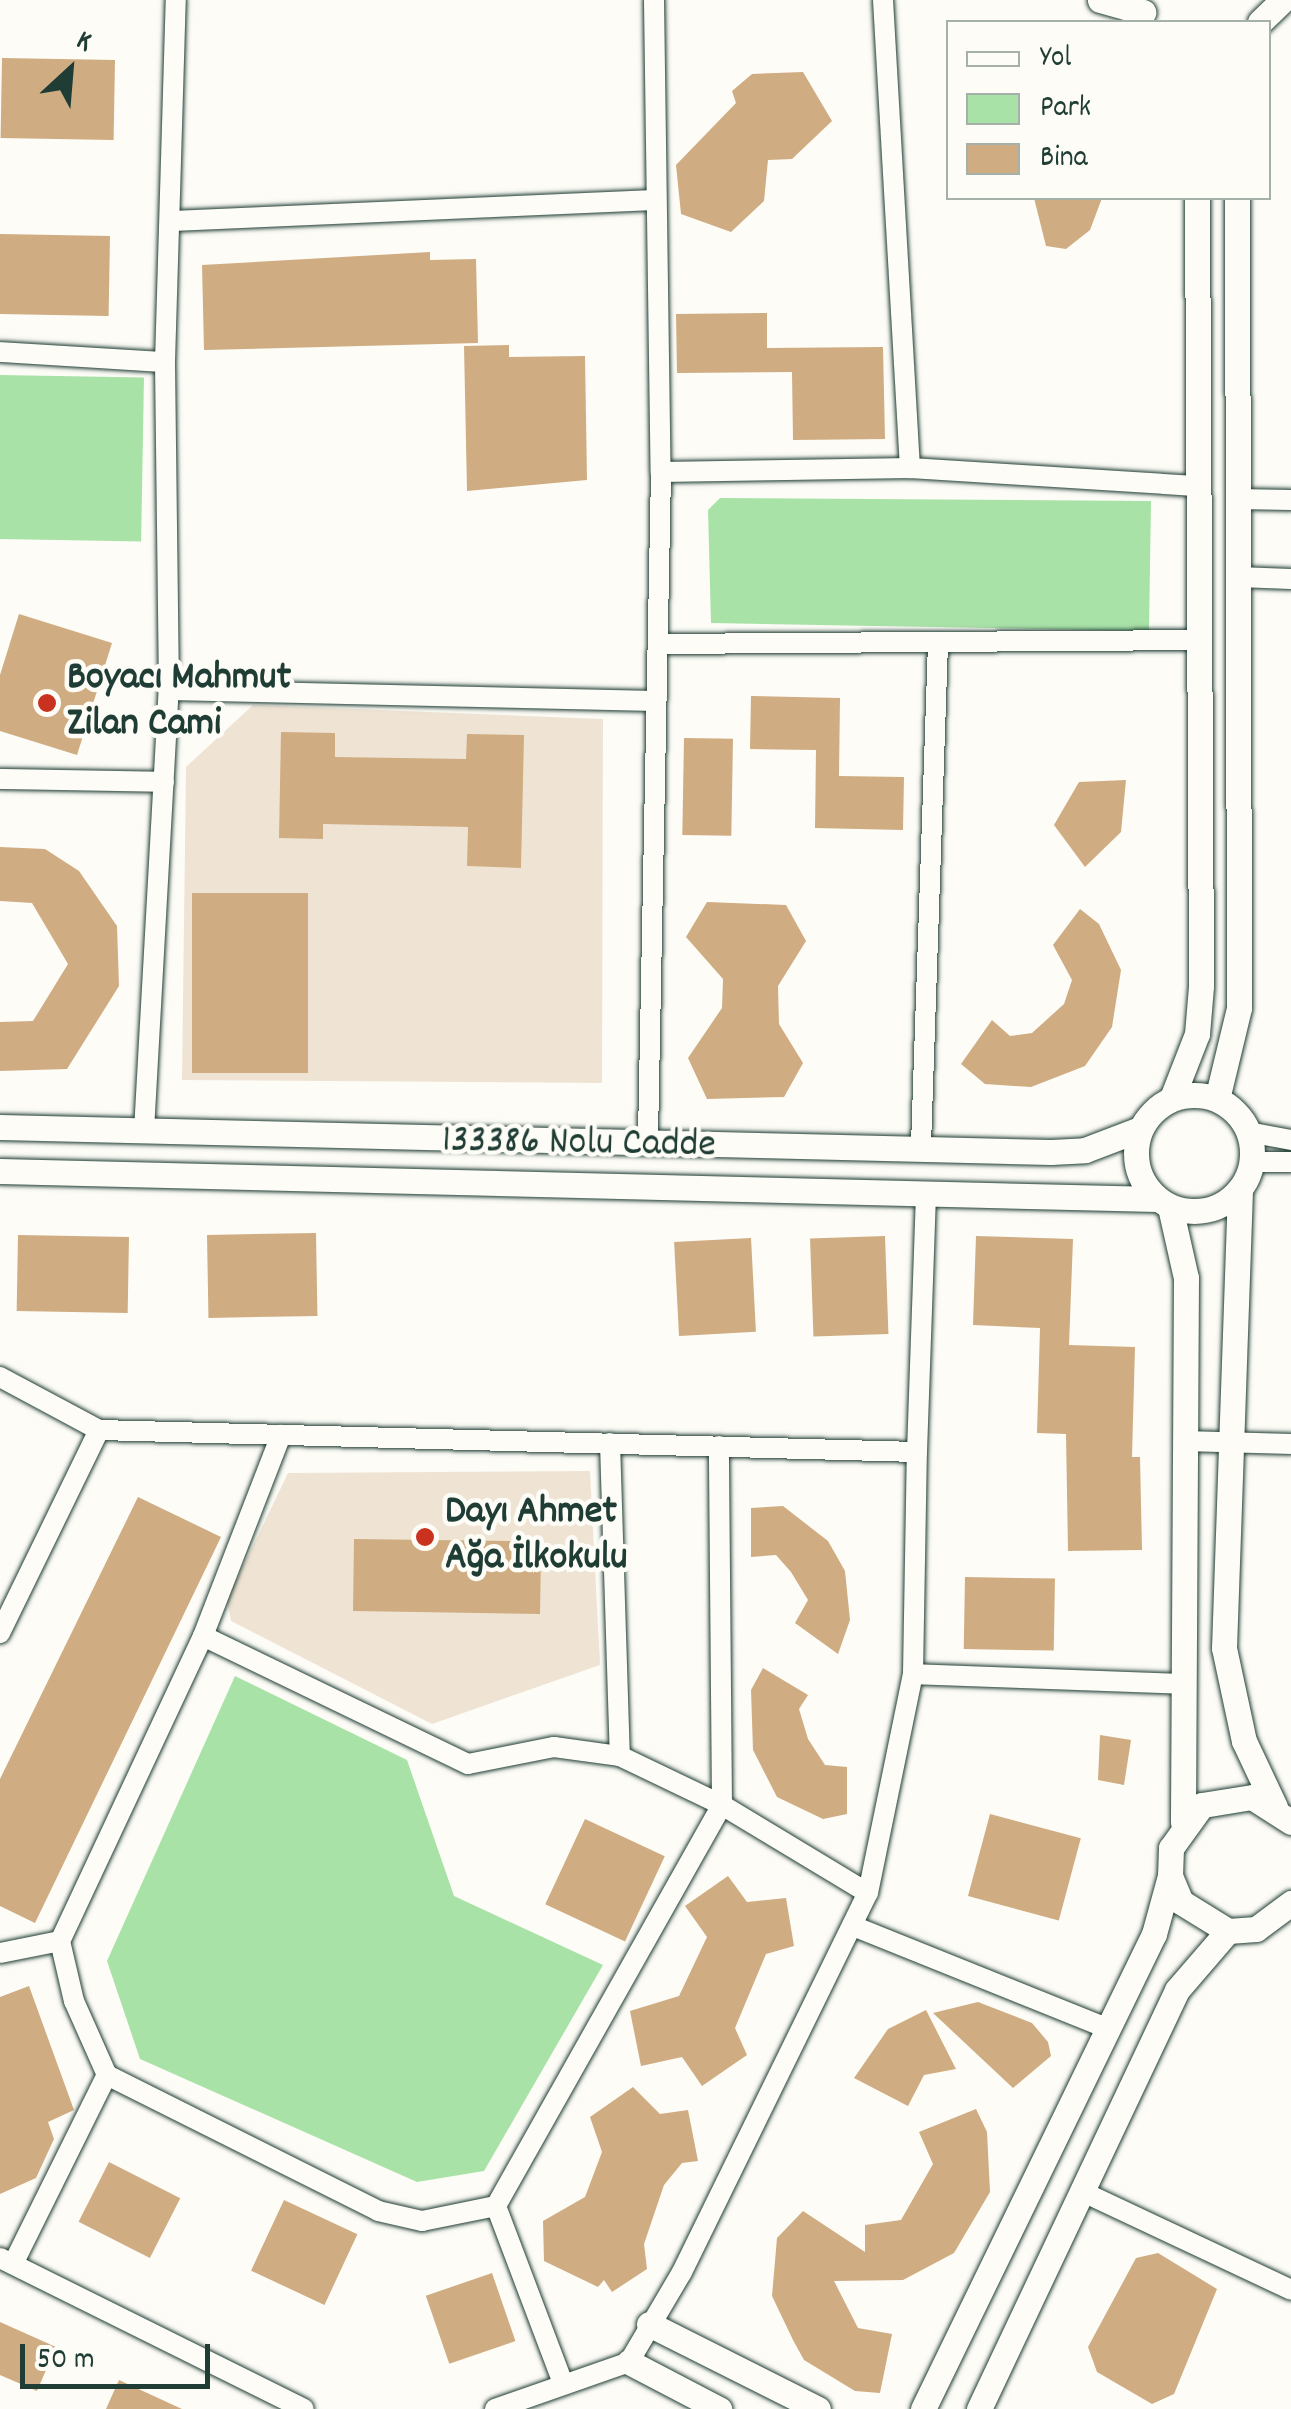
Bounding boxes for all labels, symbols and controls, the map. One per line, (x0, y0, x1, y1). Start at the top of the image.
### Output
north arrow (20, 20, 120, 120)
legend (946, 20, 1271, 200)
text: K (69, 22, 98, 64)
text: Yol (1040, 38, 1071, 81)
text: Park (1040, 88, 1091, 131)
text: Bina (1040, 138, 1088, 181)
place label: Boyacı Mahmut Zilan Cami (67, 656, 291, 750)
marker: Boyacı Mahmut Zilan Cami (36, 692, 58, 714)
street label: 133386 Nolu Cadde (442, 1119, 716, 1171)
place label: Dayı Ahmet Ağa İlkokulu (445, 1490, 628, 1584)
marker: Dayı Ahmet Ağa İlkokulu (414, 1526, 436, 1548)
scale bar (25, 2324, 215, 2386)
text: 50 m (37, 2340, 95, 2383)

